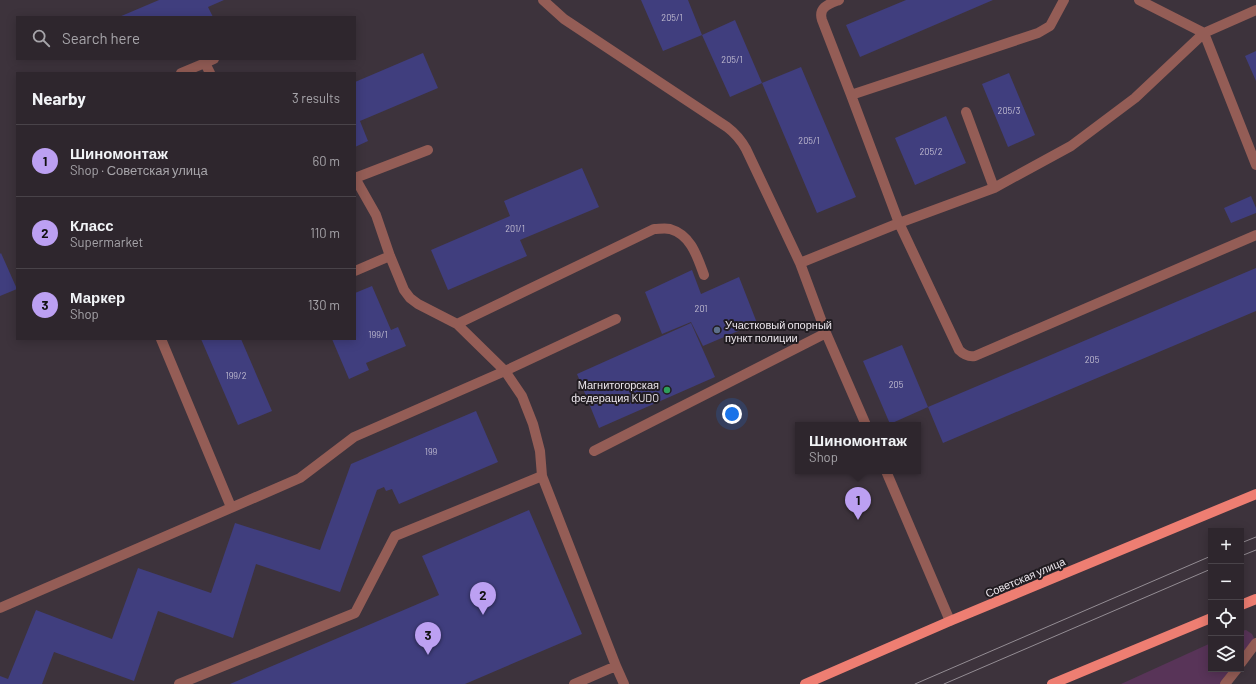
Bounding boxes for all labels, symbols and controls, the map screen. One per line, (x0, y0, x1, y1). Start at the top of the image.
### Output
house number: 205/1 (661, 12, 683, 23)
search box (16, 16, 356, 60)
icon: search (30, 27, 52, 49)
text: Search here (62, 29, 140, 47)
house number: 205/1 (721, 54, 743, 65)
text: Nearby (32, 88, 86, 108)
text: 3 results (292, 90, 340, 106)
house number: 205/3 (998, 105, 1021, 116)
house number: 205/1 (798, 135, 820, 146)
text: Шиномонтаж (70, 144, 168, 162)
house number: 205/2 (920, 146, 943, 157)
text: 1 (43, 153, 47, 169)
text: 60 m (313, 153, 340, 169)
text: Shop · Советская улица (70, 162, 208, 178)
text: Класс (70, 216, 114, 234)
house number: 201/1 (505, 223, 525, 234)
text: 2 (41, 225, 49, 241)
text: 110 m (310, 225, 340, 241)
text: Supermarket (70, 234, 143, 250)
text: Маркер (70, 288, 125, 306)
text: 3 (41, 297, 49, 313)
text: 130 m (308, 297, 340, 313)
house number: 201 (695, 303, 707, 314)
text: Shop (70, 306, 99, 322)
place label: Участковый опорный пункт полиции (725, 318, 832, 344)
marker: Участковый опорный пункт полиции (712, 325, 722, 335)
house number: 199/1 (368, 329, 388, 340)
house number: 205 (1085, 354, 1100, 365)
house number: 199/2 (226, 370, 247, 381)
place label: Магнитогорская федерация KUDO (571, 378, 659, 404)
house number: 205 (889, 379, 904, 390)
marker: Магнитогорская федерация KUDO (662, 385, 672, 395)
your location (722, 404, 742, 424)
popup (795, 422, 921, 474)
text: Шиномонтаж (809, 431, 907, 449)
house number: 199 (425, 446, 438, 457)
text: Shop (809, 449, 838, 465)
pin: 1 (845, 487, 871, 520)
map controls (1208, 528, 1244, 672)
button: + (1208, 528, 1244, 564)
street label: Советская улица (983, 554, 1068, 600)
button: − (1208, 564, 1244, 600)
pin: 2 (470, 582, 496, 615)
button: locate (1208, 600, 1244, 636)
pin: 3 (415, 622, 441, 655)
button: layers (1208, 636, 1244, 672)

